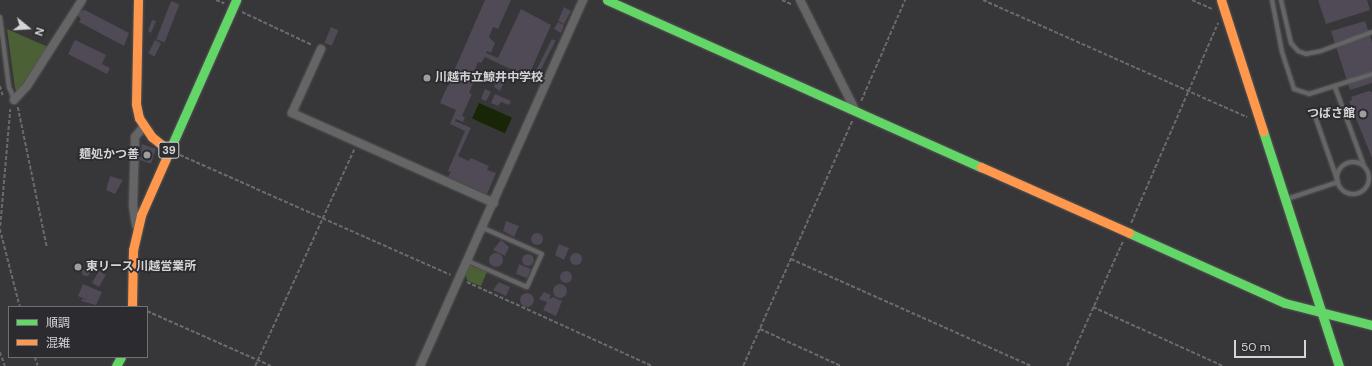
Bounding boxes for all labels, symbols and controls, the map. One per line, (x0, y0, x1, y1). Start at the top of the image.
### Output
north arrow (8, 8, 48, 48)
text: N (32, 26, 47, 38)
place label: 川越市立鯨井中学校 (435, 71, 543, 85)
marker: 川越市立鯨井中学校 (422, 73, 432, 83)
place label: つばさ館 (1307, 107, 1355, 121)
marker: つばさ館 (1358, 109, 1368, 119)
road number: 39 (158, 141, 180, 159)
place label: 麺処かつ善 (79, 148, 139, 162)
marker: 麺処かつ善 (142, 150, 152, 160)
place label: 東リース 川越営業所 (86, 260, 197, 274)
marker: 東リース 川越営業所 (73, 262, 83, 272)
legend (8, 306, 148, 358)
text: 順調 (46, 315, 70, 331)
scale bar (1236, 332, 1308, 358)
text: 混雑 (46, 335, 70, 351)
text: 50 m (1241, 339, 1270, 355)

